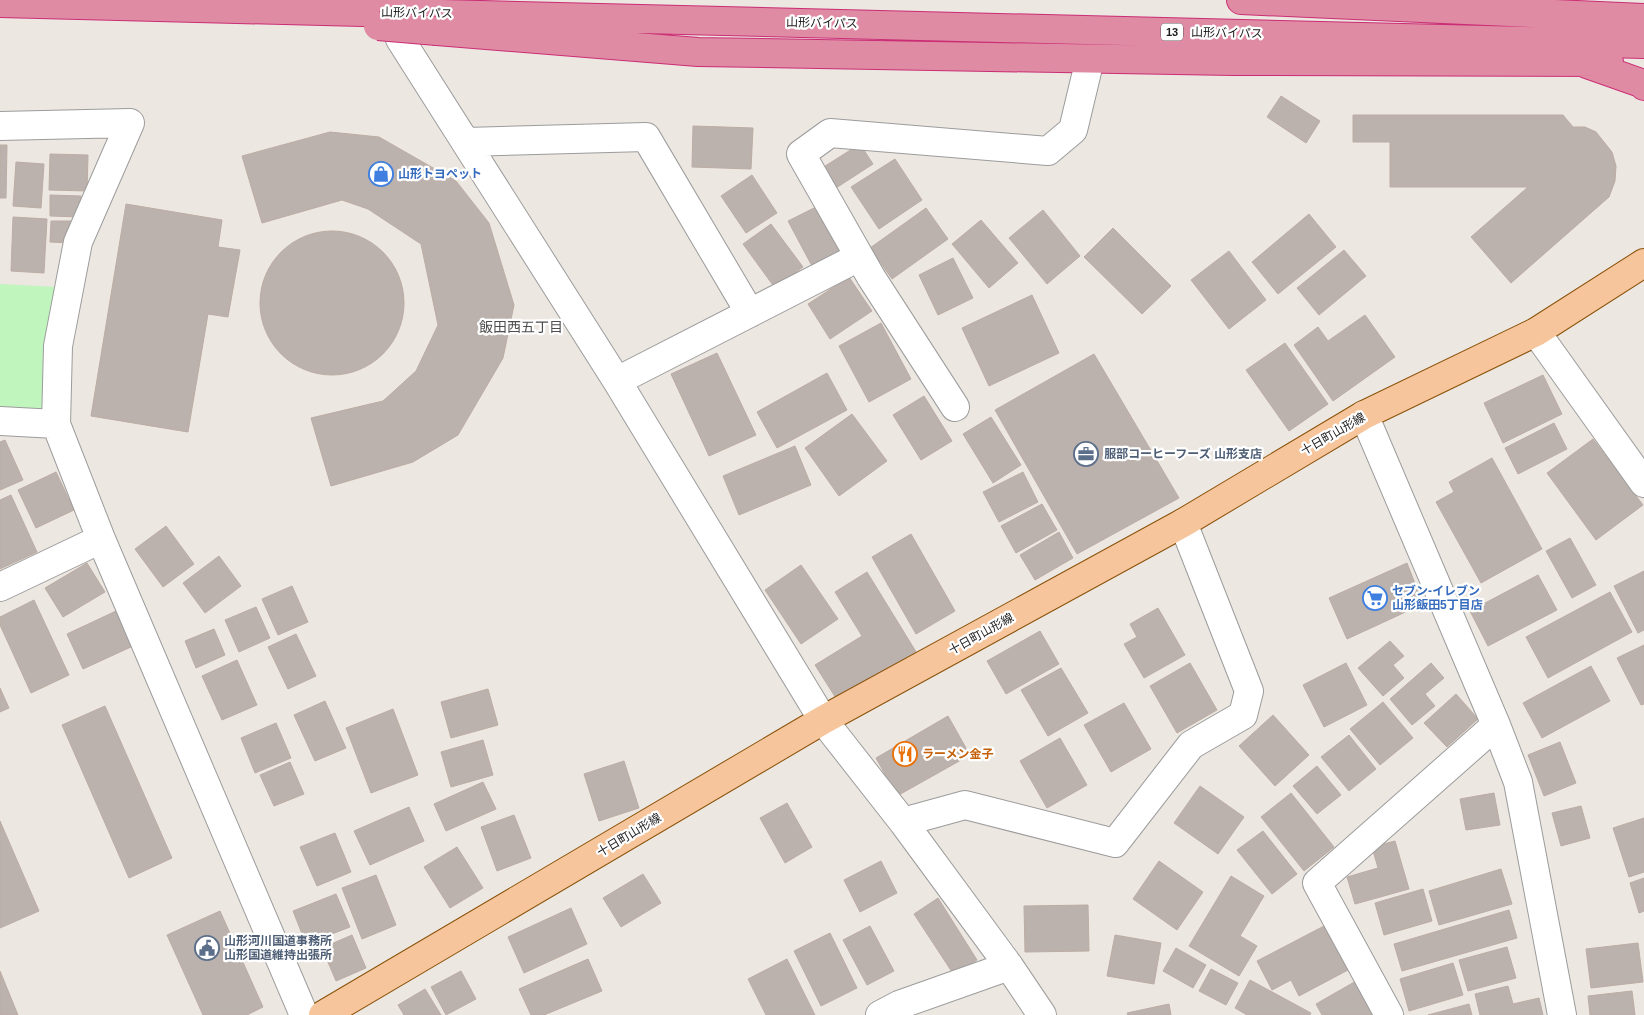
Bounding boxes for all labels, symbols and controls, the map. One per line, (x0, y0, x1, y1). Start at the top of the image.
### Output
street label: 山形バイパス (381, 5, 453, 21)
street label: 山形バイパス (786, 15, 858, 31)
road number: 13 (1161, 24, 1183, 41)
street label: 山形バイパス (1191, 25, 1263, 41)
shop icon: 山形トヨペット (368, 161, 394, 187)
place label: 山形トヨペット (398, 167, 482, 181)
district label: 飯田西五丁目 (479, 319, 563, 335)
street label: 十日町山形線 (1298, 410, 1368, 458)
office icon: 服部コーヒーフーズ 山形支店 (1073, 441, 1099, 467)
place label: 服部コーヒーフーズ 山形支店 (1104, 447, 1262, 461)
place label: セブン-イレブン 山形飯田5丁目店 (1392, 584, 1483, 612)
supermarket icon: セブン-イレブン 山形飯田5丁目店 (1362, 585, 1388, 611)
street label: 十日町山形線 (946, 610, 1016, 658)
restaurant icon: ラーメン金子 (892, 741, 918, 767)
place label: ラーメン金子 (922, 747, 994, 761)
street label: 十日町山形線 (595, 810, 663, 860)
place label: 山形河川国道事務所 山形国道維持出張所 (224, 934, 332, 962)
public building icon: 山形河川国道事務所 山形国道維持出張所 (194, 935, 220, 961)

